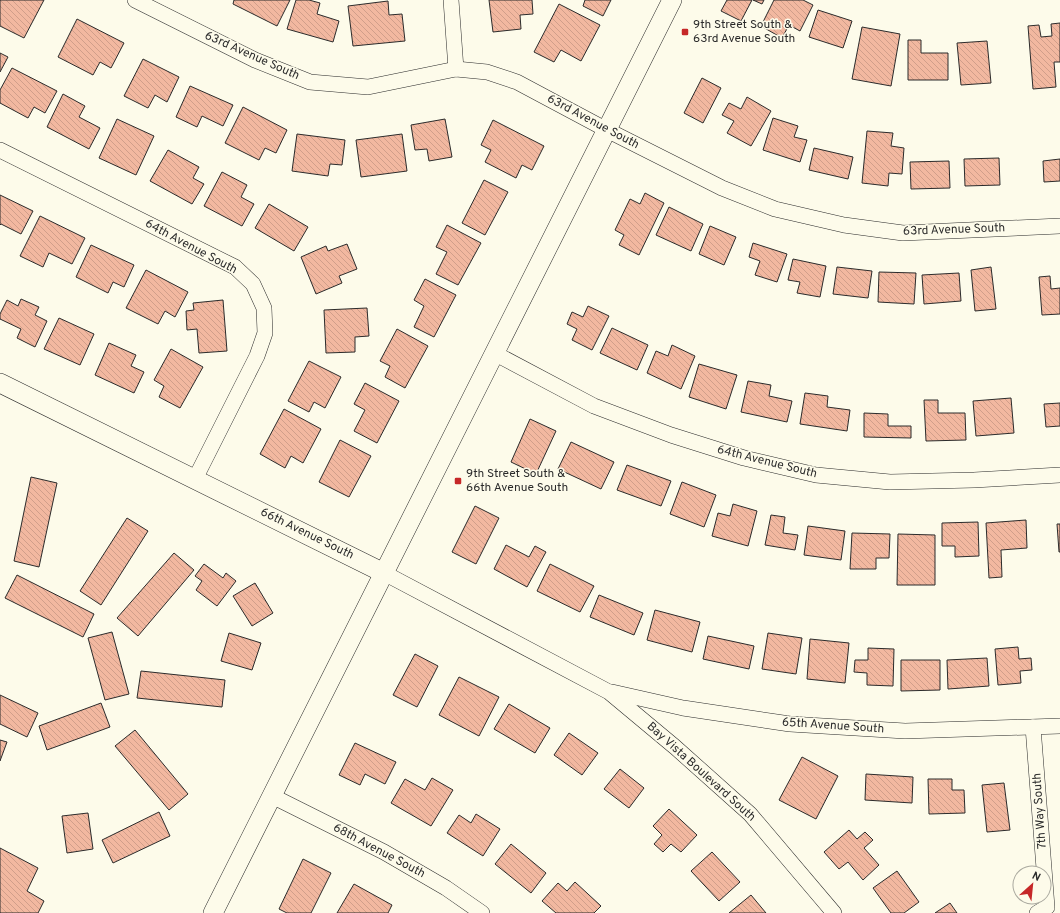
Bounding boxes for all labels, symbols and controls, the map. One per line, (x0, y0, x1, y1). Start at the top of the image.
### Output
place label: 9th Street South & 63rd Avenue South (693, 17, 795, 47)
marker: 9th Street South & 63rd Avenue South (680, 27, 690, 37)
street label: 63rd Avenue South (202, 28, 302, 84)
street label: 63rd Avenue South (544, 91, 642, 153)
street label: 64th Avenue South (142, 216, 240, 278)
street label: 63rd Avenue South (903, 220, 1005, 240)
street label: 64th Avenue South (715, 442, 819, 482)
place label: 9th Street South & 66th Avenue South (466, 466, 568, 496)
marker: 9th Street South & 66th Avenue South (453, 476, 463, 486)
street label: 66th Avenue South (258, 504, 356, 564)
street label: 65th Avenue South (781, 714, 885, 738)
street label: Bay Vista Boulevard South (643, 719, 759, 825)
street label: 7th Way South (1029, 772, 1051, 850)
street label: 68th Avenue South (330, 820, 428, 882)
north arrow (1012, 865, 1052, 905)
text: N (1029, 869, 1043, 885)

